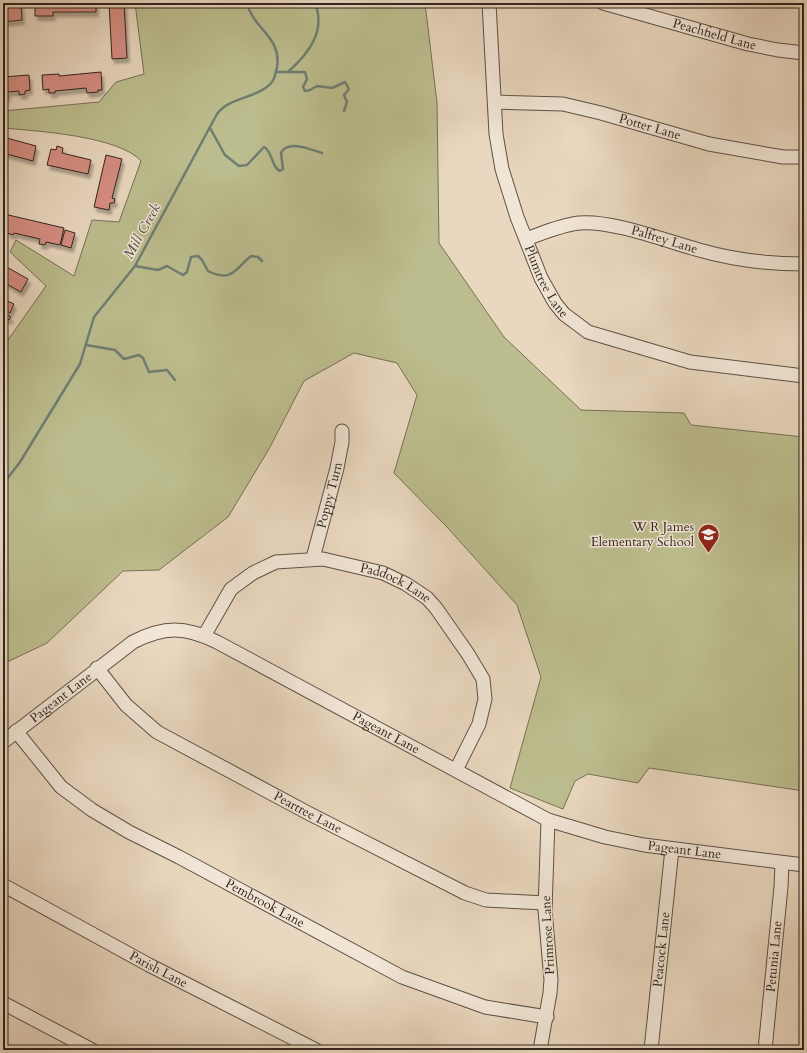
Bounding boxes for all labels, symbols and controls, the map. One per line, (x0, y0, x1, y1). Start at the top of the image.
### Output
street label: Peachfield Lane (671, 14, 758, 54)
street label: Potter Lane (617, 110, 683, 145)
water label: Mill Creek (119, 200, 165, 262)
street label: Palfrey Lane (629, 221, 700, 258)
street label: Plumtree Lane (520, 243, 573, 322)
street label: Poppy Turn (312, 460, 347, 530)
place label: W R James Elementary School (591, 518, 695, 551)
school or university icon: W R James Elementary School (696, 521, 722, 554)
street label: Paddock Lane (358, 559, 436, 607)
street label: Pageant Lane (26, 668, 96, 727)
street label: Pageant Lane (349, 707, 423, 758)
street label: Peartree Lane (270, 787, 345, 838)
street label: Pageant Lane (647, 837, 722, 864)
street label: Pembrook Lane (222, 875, 308, 932)
street label: Primrose Lane (537, 895, 559, 975)
street label: Peacock Lane (649, 911, 674, 988)
street label: Petunia Lane (762, 920, 787, 993)
street label: Parish Lane (126, 947, 191, 992)

